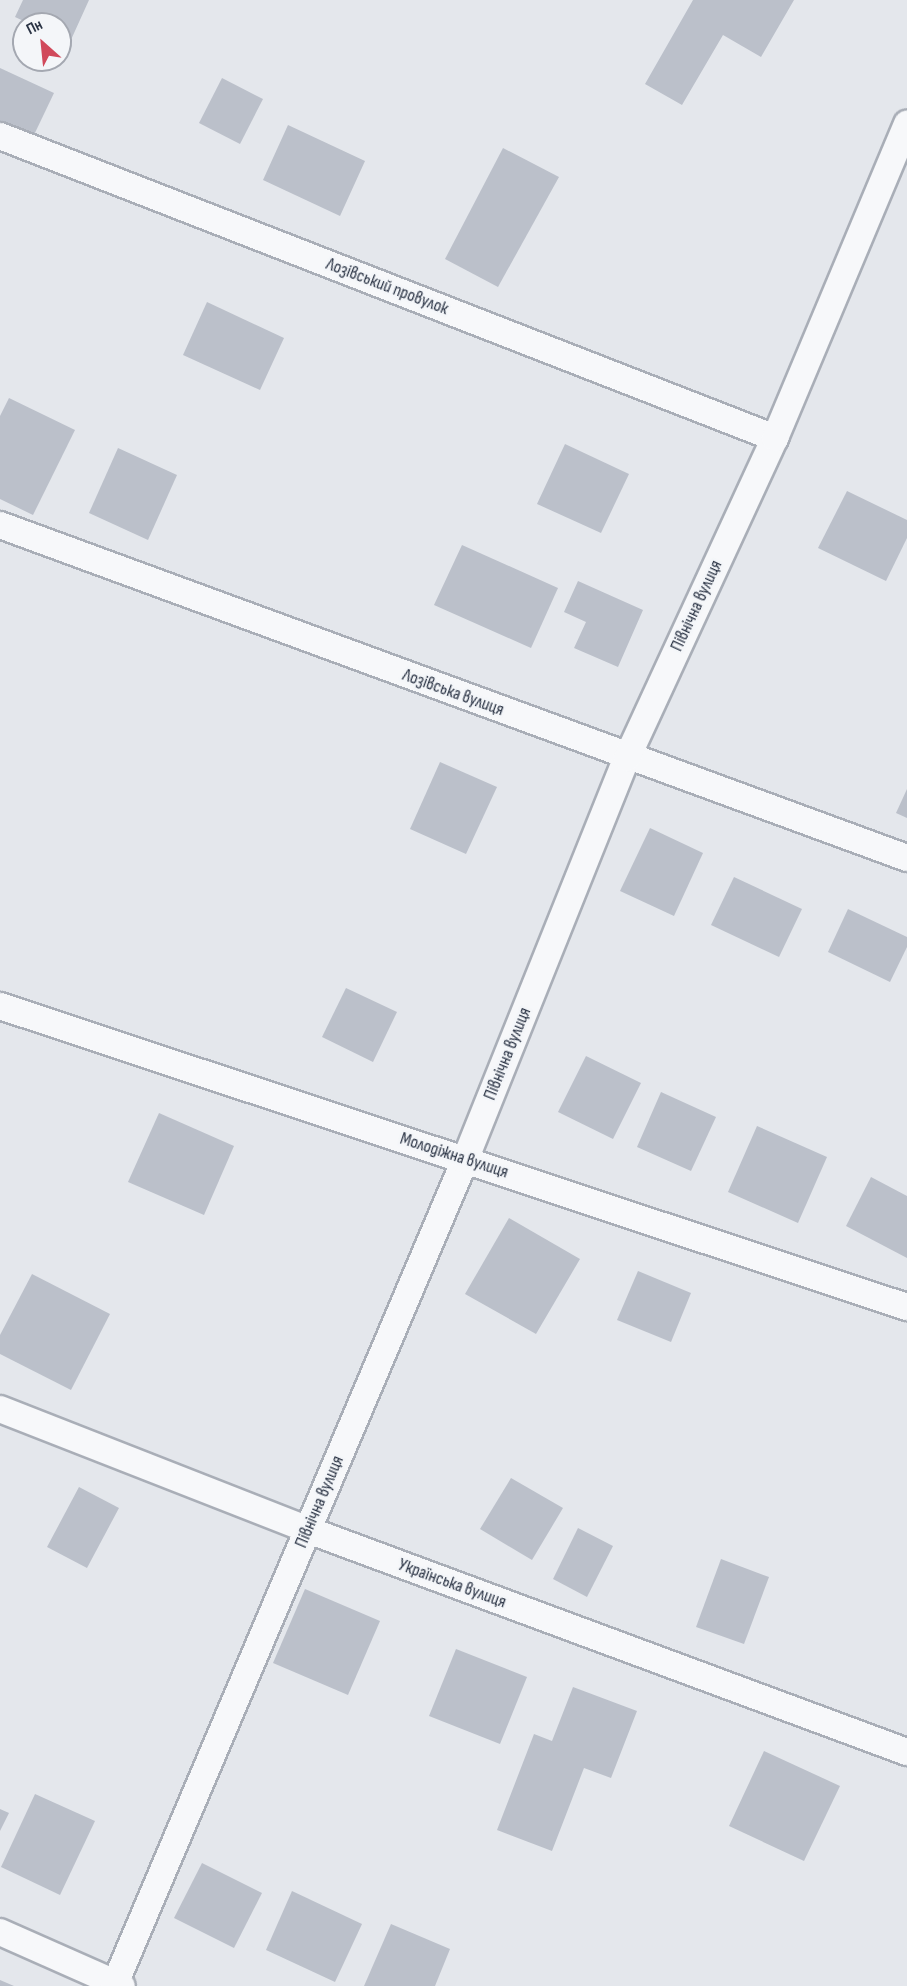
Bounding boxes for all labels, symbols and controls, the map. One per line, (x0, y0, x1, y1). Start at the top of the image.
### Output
north arrow (12, 12, 72, 72)
text: Пн (23, 15, 46, 39)
street label: Лозівський провулок (323, 254, 451, 320)
street label: Північна вулиця (666, 557, 728, 655)
street label: Лозівська вулиця (399, 665, 507, 721)
street label: Північна вулиця (480, 1004, 536, 1104)
street label: Молодіжна вулиця (397, 1128, 511, 1184)
street label: Північна вулиця (291, 1453, 349, 1551)
street label: Українська вулиця (395, 1554, 509, 1614)

